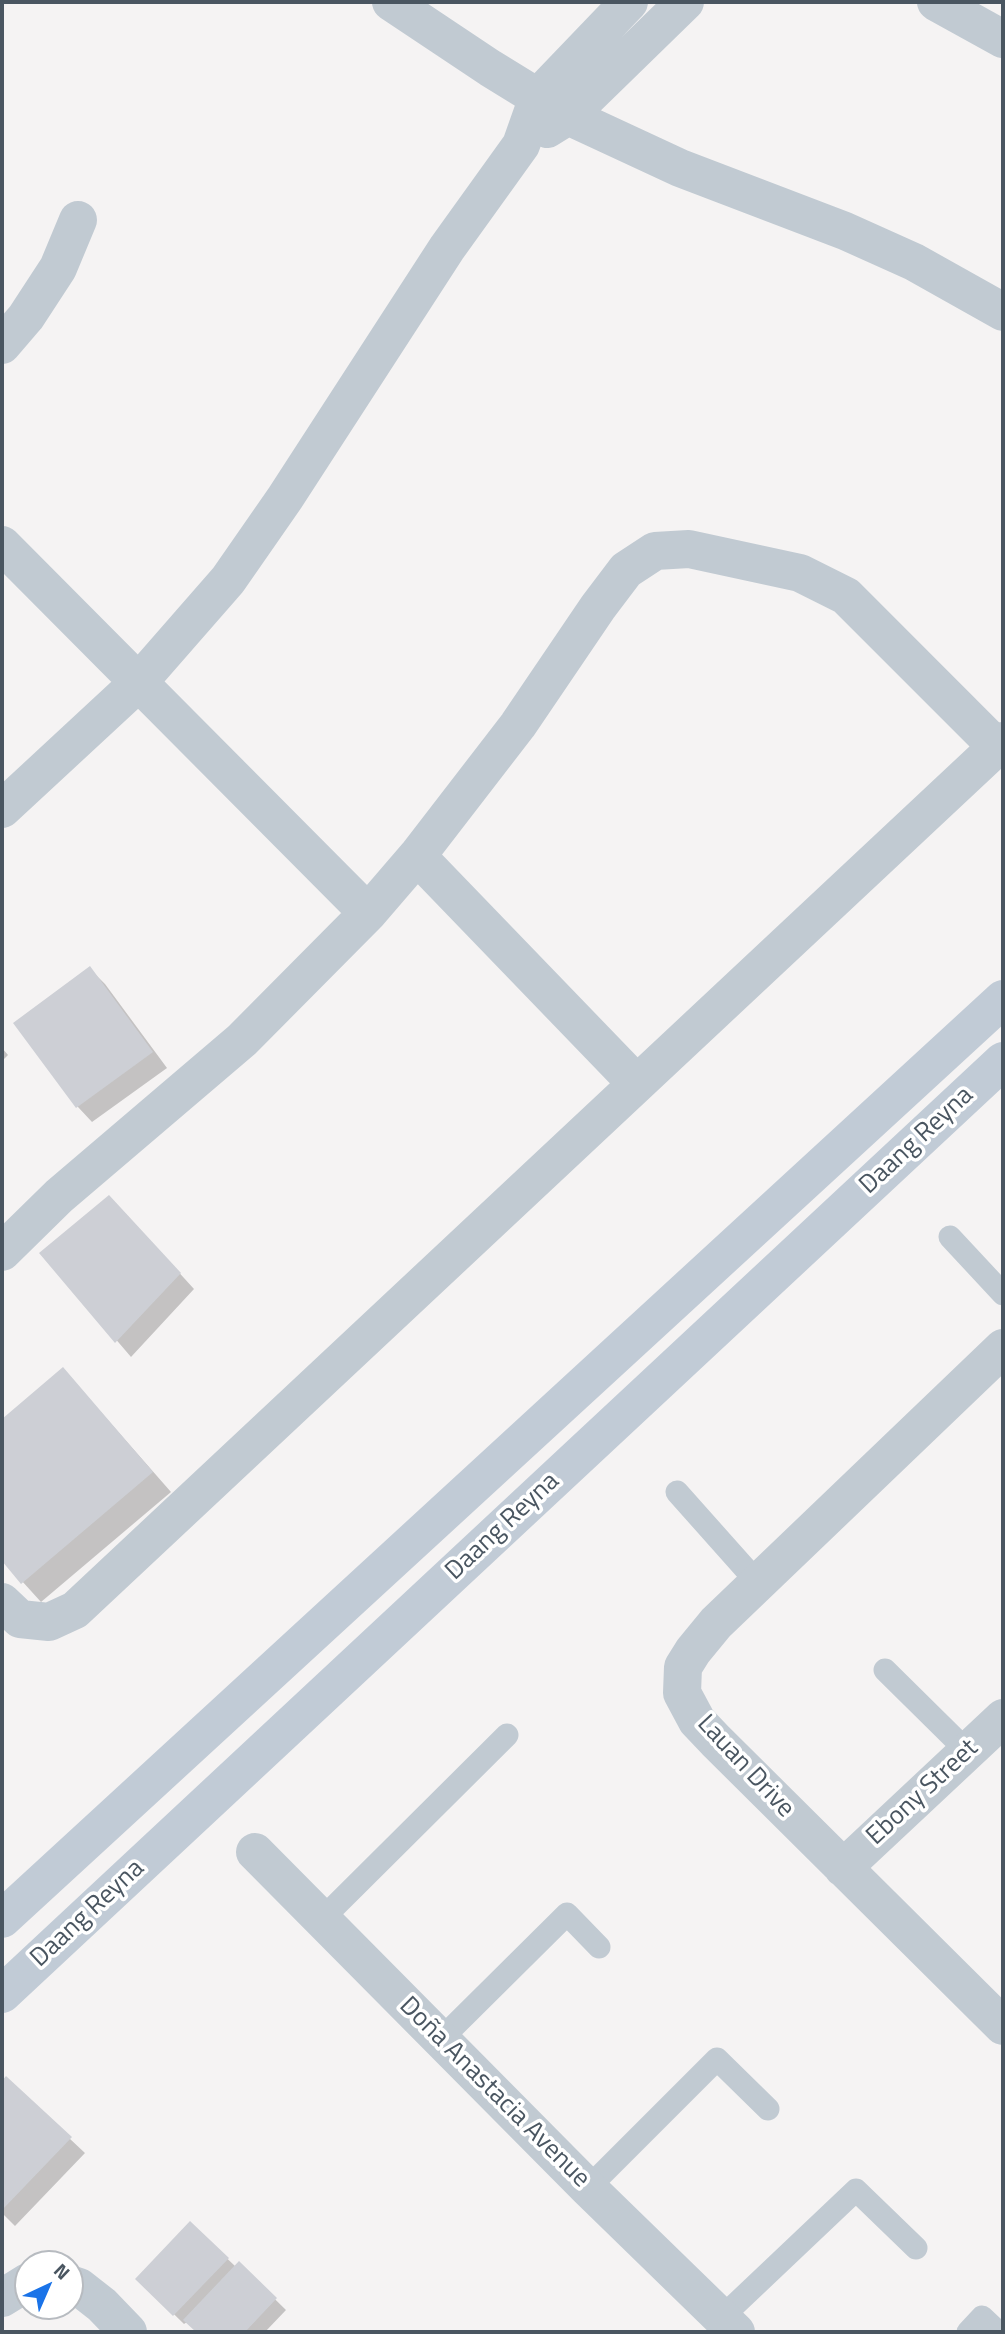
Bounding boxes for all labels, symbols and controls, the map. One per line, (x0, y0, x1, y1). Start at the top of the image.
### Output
street label: Daang Reyna (854, 1080, 980, 1202)
street label: Daang Reyna (440, 1466, 566, 1588)
street label: Lauan Drive (690, 1709, 800, 1825)
street label: Ebony Street (861, 1734, 985, 1852)
street label: Daang Reyna (25, 1853, 151, 1975)
street label: Doña Anastacia Avenue (392, 1991, 596, 2195)
north arrow (14, 2250, 84, 2320)
text: N (48, 2256, 77, 2286)

